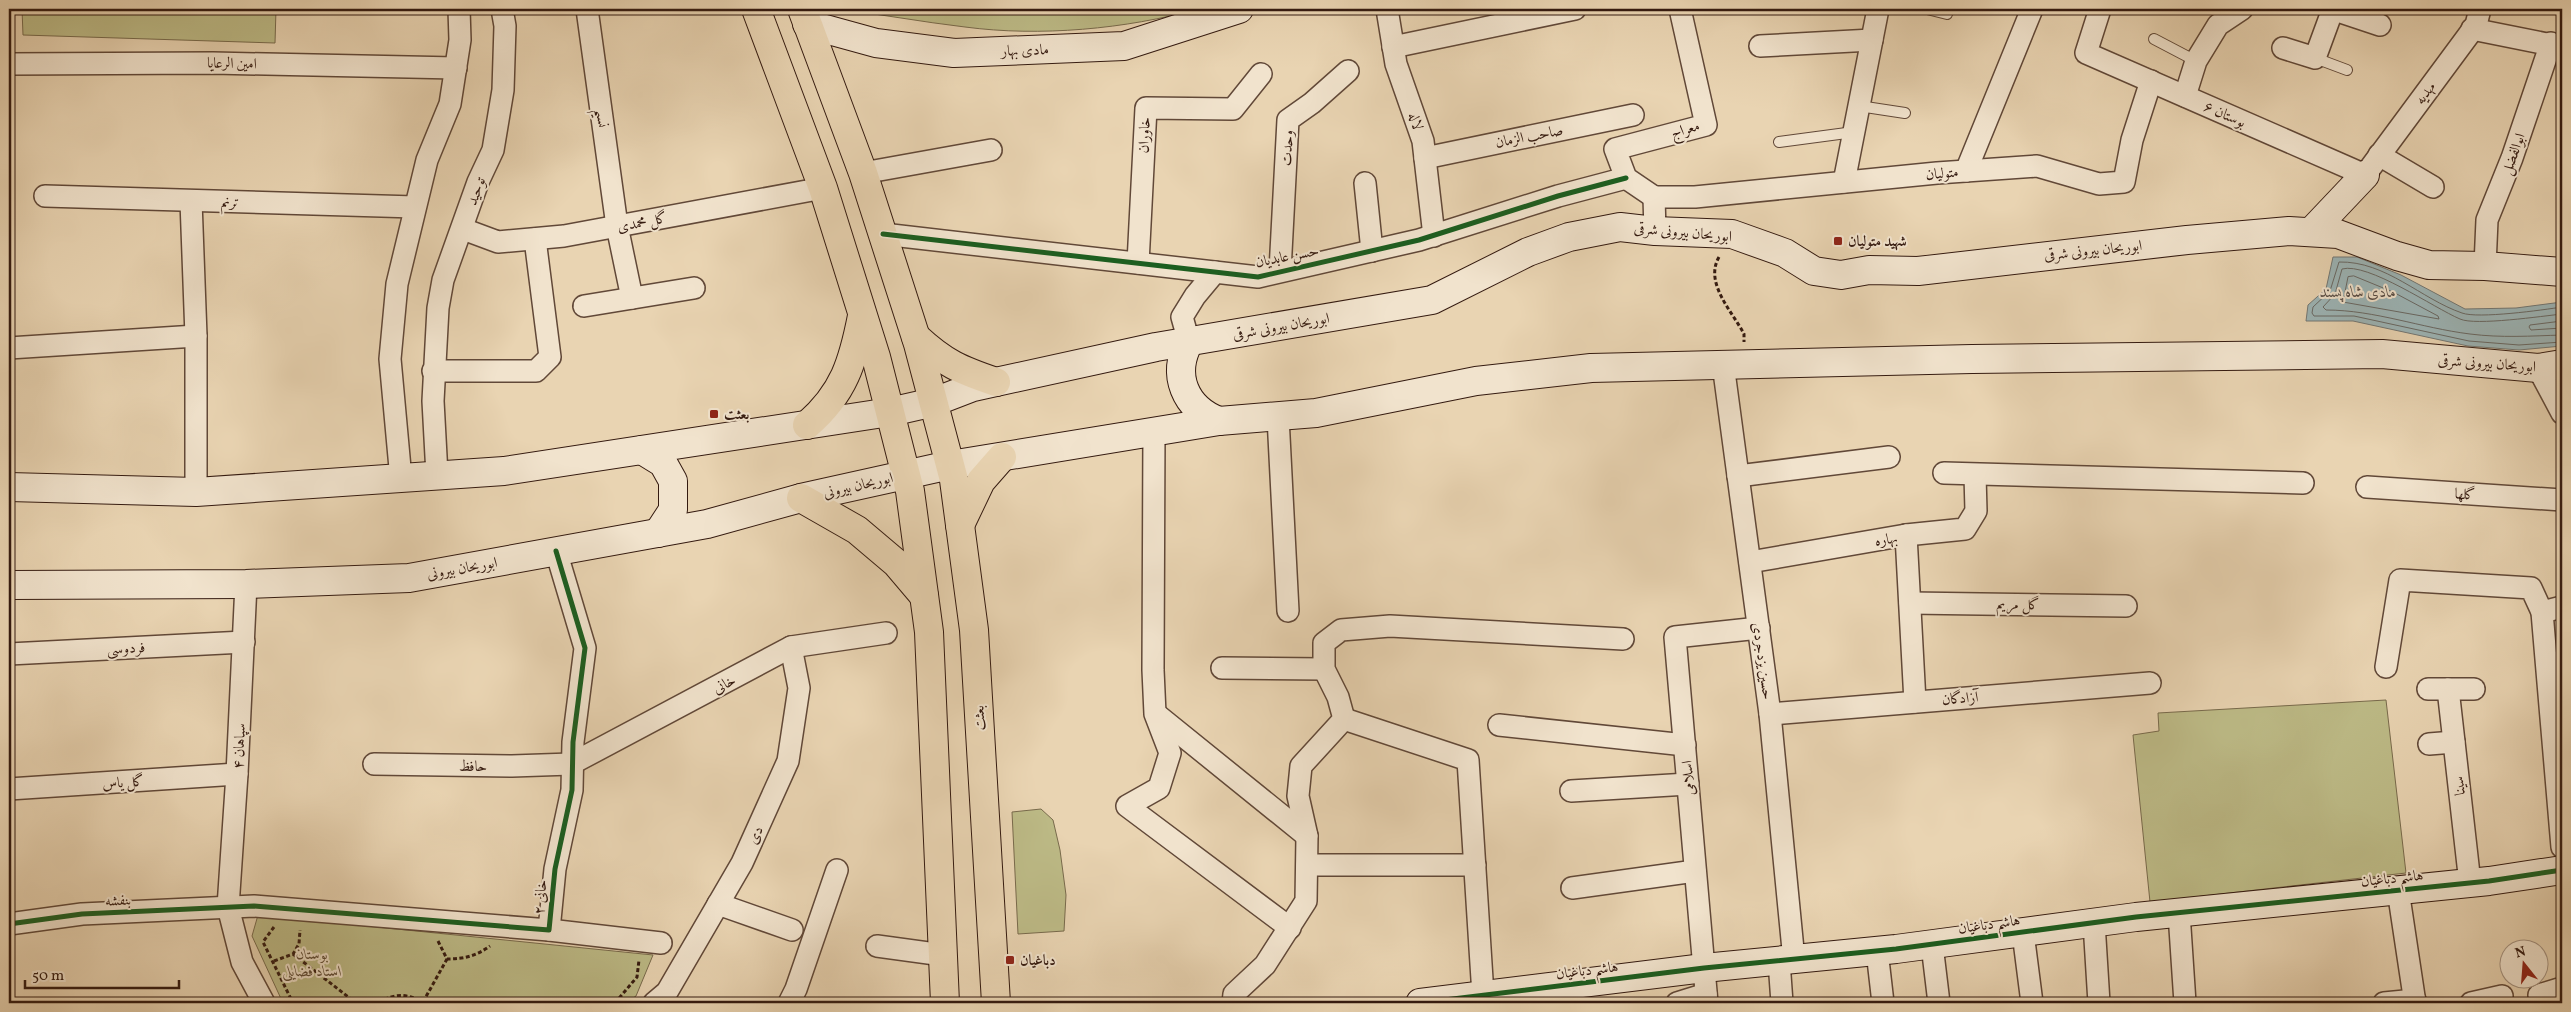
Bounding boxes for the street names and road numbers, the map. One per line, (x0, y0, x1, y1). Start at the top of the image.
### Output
street label: مادی بهار (999, 40, 1049, 63)
street label: امین الرعایا (207, 54, 257, 75)
street label: مهدیه (2411, 78, 2442, 110)
street label: بوستان ۶ (2200, 97, 2249, 134)
street label: نسیم (586, 107, 612, 130)
street label: لاله (1402, 110, 1427, 133)
street label: خاوران (1134, 116, 1157, 154)
street label: معراج (1668, 116, 1703, 146)
street label: صاحب الزمان (1494, 121, 1565, 154)
street label: وحدت (1277, 130, 1300, 167)
street label: ابوالفضل (2497, 131, 2532, 178)
street label: متولیان (1925, 163, 1959, 186)
street label: توحید (463, 174, 492, 209)
street label: ترنم (221, 193, 239, 215)
street label: گل محمدی (616, 208, 669, 239)
street label: ابوریحان بیرونی شرقی (1633, 219, 1733, 248)
street label: ابوریحان بیرونی شرقی (2043, 236, 2143, 267)
street label: حسن عابدیان (1254, 241, 1321, 274)
street label: ابوریحان بیرونی شرقی (1231, 309, 1332, 346)
street label: ابوریحان بیرونی شرقی (2437, 351, 2537, 378)
street label: ابوریحان بیرونی (821, 468, 895, 505)
street label: گلها (2454, 484, 2476, 507)
street label: بهاره (1873, 528, 1899, 553)
street label: ابوریحان بیرونی (425, 553, 499, 586)
street label: گل مریم (1996, 595, 2040, 617)
street label: حسین یزدجردی (1746, 621, 1777, 701)
street label: فردوسی (106, 638, 146, 661)
street label: خانی (709, 671, 740, 700)
street label: آزادگان (1941, 687, 1981, 712)
street label: بعثت (969, 705, 992, 731)
street label: سپاهان ۴ (229, 722, 252, 770)
street label: حافظ (459, 757, 487, 778)
street label: اسلامی (1678, 759, 1701, 796)
street label: گل یاس (101, 772, 145, 795)
street label: سینا (2449, 775, 2472, 797)
street label: دی (743, 823, 770, 848)
street label: هاشم دباغیان (2360, 866, 2425, 896)
street label: خانی ۲ (529, 879, 553, 916)
street label: بنفشه (104, 890, 132, 913)
street label: هاشم دباغیان (1957, 911, 2022, 943)
street label: هاشم دباغیان (1555, 957, 1620, 989)

